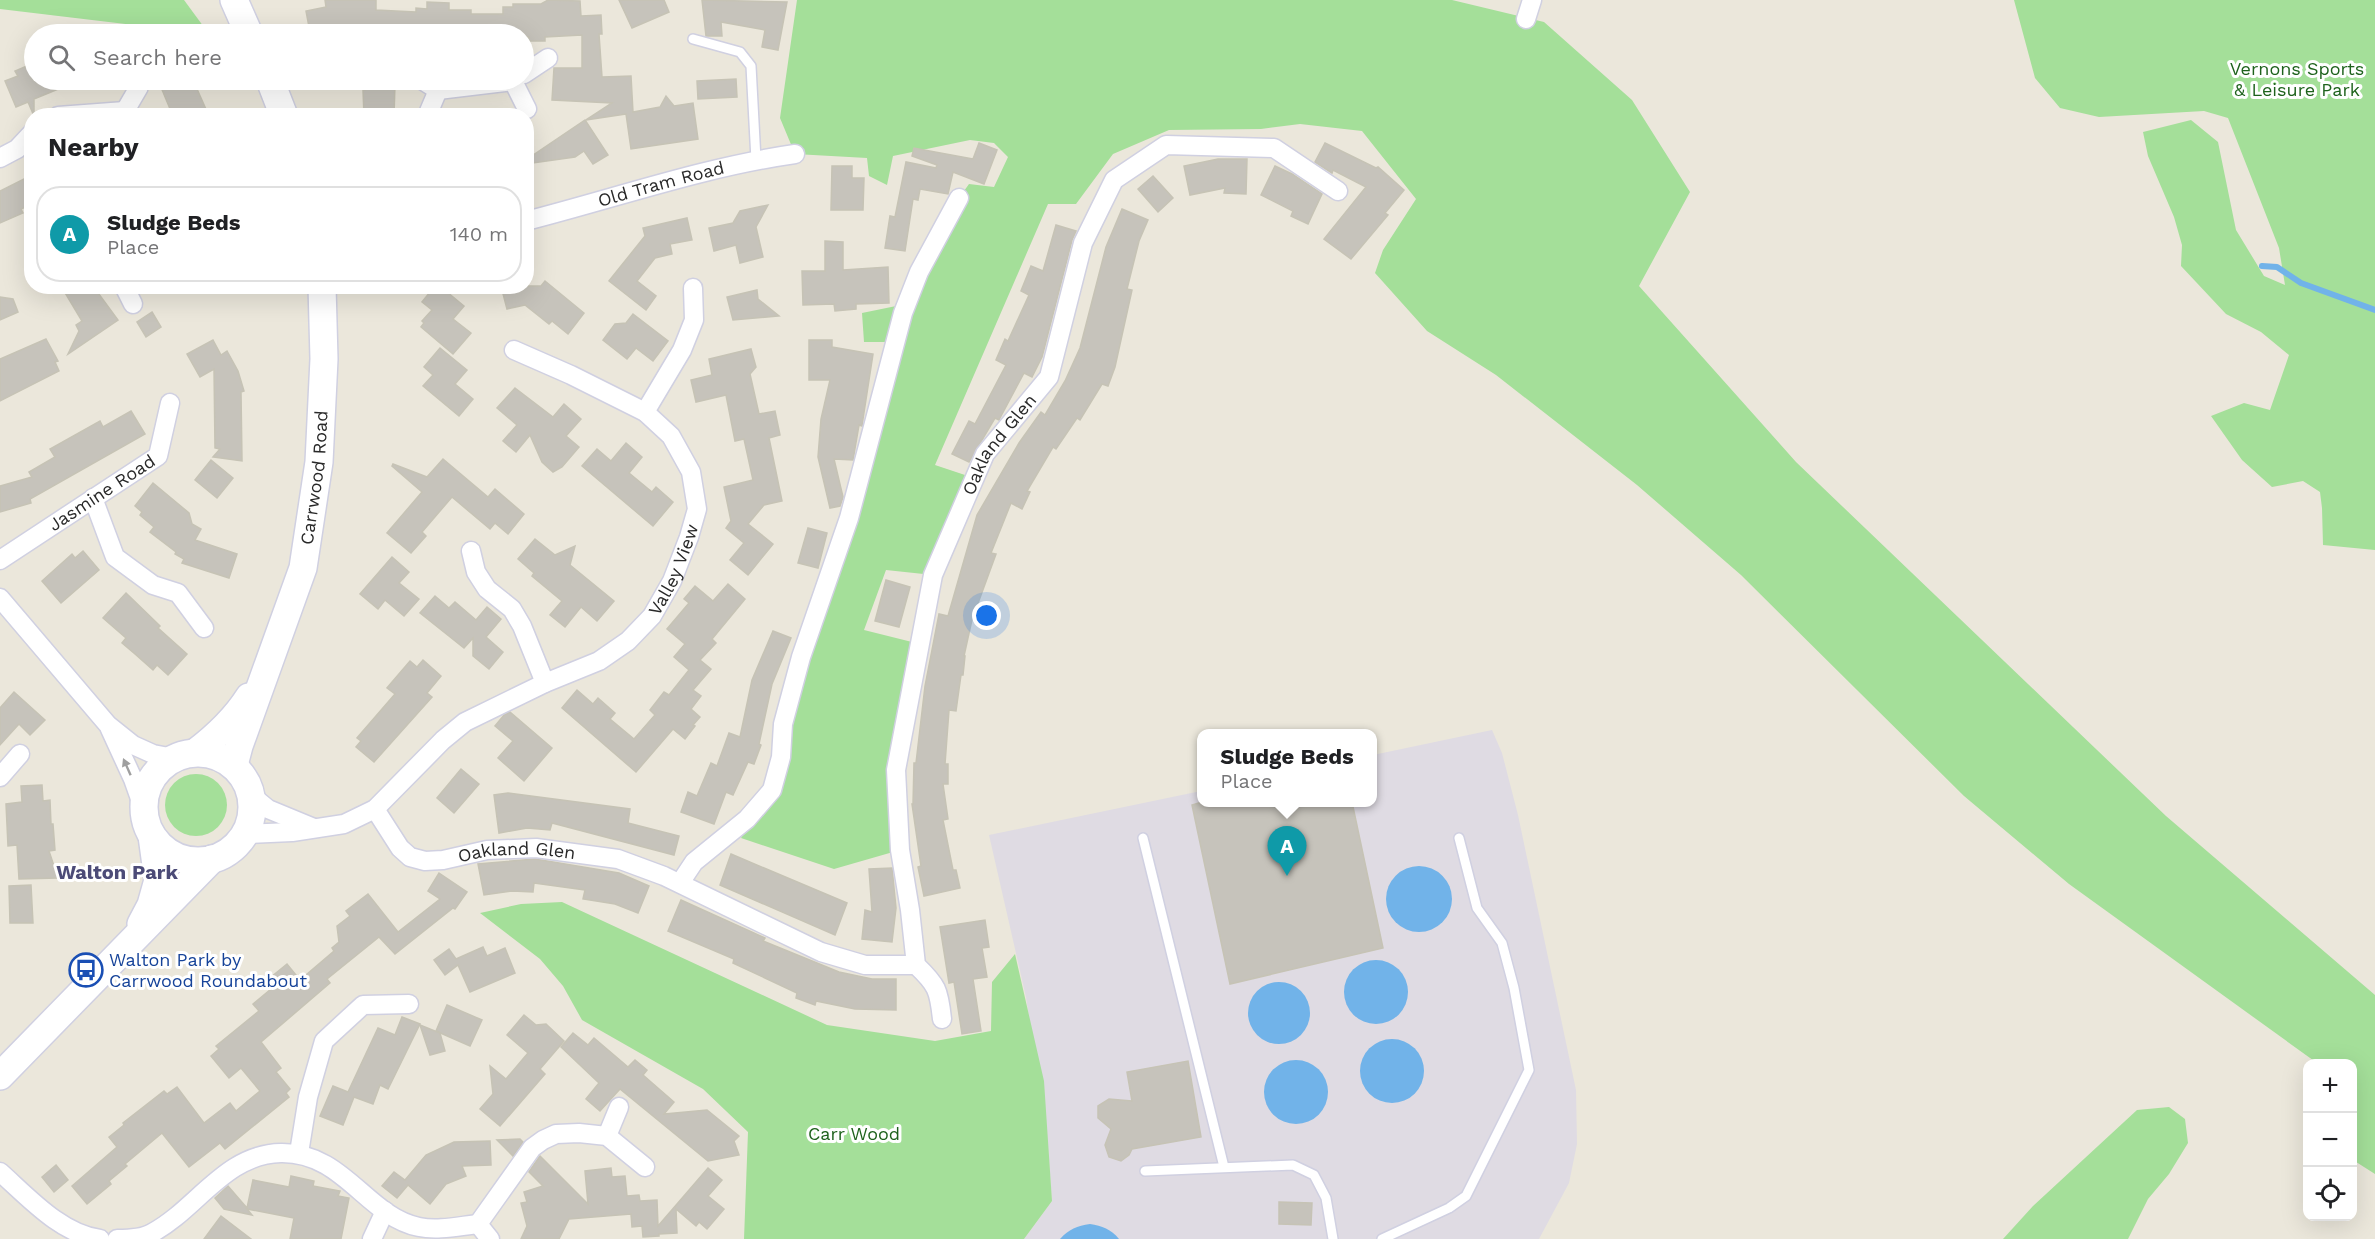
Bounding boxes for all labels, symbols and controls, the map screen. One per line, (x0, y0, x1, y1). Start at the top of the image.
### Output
search box (24, 24, 534, 90)
icon: search (45, 41, 78, 74)
text: Search here (93, 45, 222, 70)
park label: Vernons Sports & Leisure Park (2230, 58, 2364, 100)
text: Nearby (48, 132, 139, 162)
street label: Old Tram Road (595, 157, 726, 211)
text: Sludge Beds (107, 210, 240, 235)
text: A (63, 222, 76, 246)
text: 140 m (450, 222, 508, 246)
text: Place (107, 235, 159, 259)
street label: Oakland Glen (958, 390, 1040, 498)
street label: Carrwood Road (296, 410, 331, 546)
street label: Jasmine Road (44, 450, 159, 535)
street label: Valley View (644, 522, 702, 619)
your location (972, 601, 1001, 630)
popup (1197, 729, 1377, 807)
text: Sludge Beds (1220, 744, 1354, 769)
one-way arrow (122, 757, 132, 775)
text: Place (1220, 769, 1273, 793)
pin: A (1268, 826, 1306, 876)
street label: Oakland Glen (456, 837, 577, 866)
district label: Walton Park (56, 860, 178, 884)
place label: Walton Park by Carrwood Roundabout (109, 949, 307, 991)
bus stop icon: Walton Park by Carrwood Roundabout (68, 952, 104, 988)
map controls (2303, 1059, 2357, 1221)
button: + (2303, 1059, 2357, 1113)
button: − (2303, 1113, 2357, 1167)
park label: Carr Wood (808, 1123, 900, 1144)
button: locate (2303, 1167, 2357, 1221)

